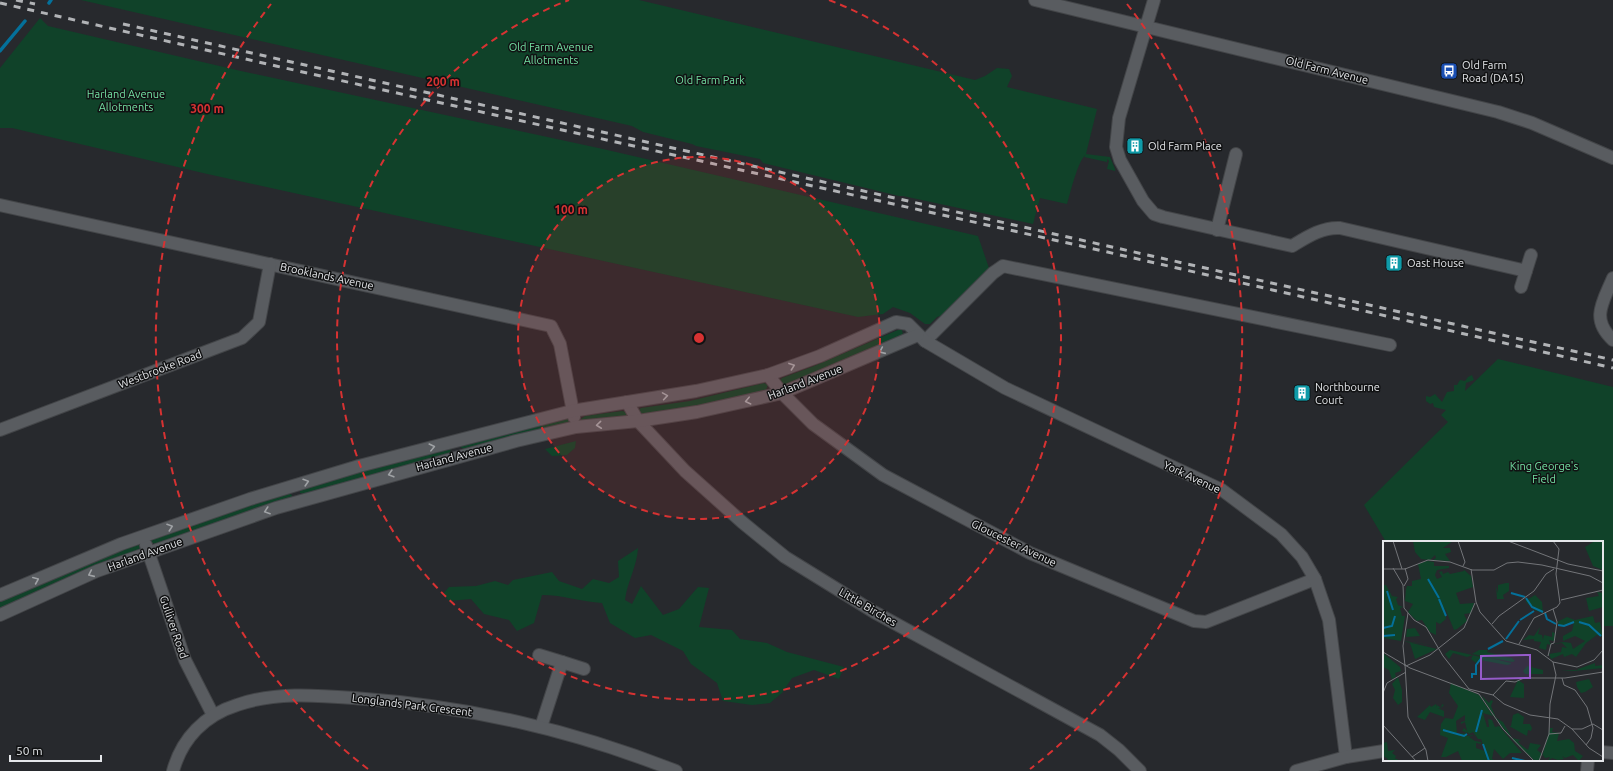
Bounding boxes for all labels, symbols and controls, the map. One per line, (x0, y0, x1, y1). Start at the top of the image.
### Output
park label: Old Farm Avenue Allotments (509, 41, 593, 66)
street label: Old Farm Avenue (1284, 54, 1370, 86)
place label: Old Farm Road (DA15) (1462, 59, 1524, 85)
bus stop icon: Old Farm Road (DA15) (1439, 61, 1459, 81)
park label: Old Farm Park (675, 74, 745, 86)
text: 200 m (426, 75, 460, 88)
park label: Harland Avenue Allotments (87, 88, 165, 113)
text: 300 m (190, 102, 224, 115)
building icon: Old Farm Place (1125, 136, 1145, 156)
place label: Old Farm Place (1148, 140, 1222, 152)
text: 100 m (554, 203, 588, 216)
building icon: Oast House (1384, 253, 1404, 273)
place label: Oast House (1407, 257, 1464, 269)
street label: Brooklands Avenue (279, 260, 375, 292)
centre of rings (692, 331, 706, 345)
one-way arrow (879, 346, 886, 354)
street label: Westbrooke Road (117, 348, 203, 390)
street label: Harland Avenue (766, 362, 844, 402)
one-way arrow (788, 362, 795, 371)
place label: Northbourne Court (1315, 381, 1380, 406)
building icon: Northbourne Court (1292, 383, 1312, 403)
one-way arrow (662, 392, 668, 401)
one-way arrow (744, 397, 751, 405)
one-way arrow (596, 420, 602, 429)
street label: Harland Avenue (415, 441, 493, 473)
one-way arrow (428, 443, 435, 452)
street label: York Avenue (1162, 459, 1222, 495)
park label: King George's Field (1510, 460, 1578, 485)
one-way arrow (388, 469, 395, 478)
one-way arrow (303, 478, 310, 487)
one-way arrow (263, 506, 270, 515)
street label: Gloucester Avenue (970, 517, 1058, 569)
one-way arrow (166, 523, 173, 532)
street label: Harland Avenue (106, 535, 184, 573)
inset map (1383, 541, 1603, 761)
one-way arrow (88, 569, 95, 577)
one-way arrow (31, 577, 39, 585)
street label: Little Birches (837, 586, 899, 628)
street label: Gulliver Road (158, 594, 190, 660)
street label: Longlands Park Crescent (351, 692, 473, 718)
scale bar (10, 737, 101, 763)
text: 50 m (16, 744, 43, 757)

